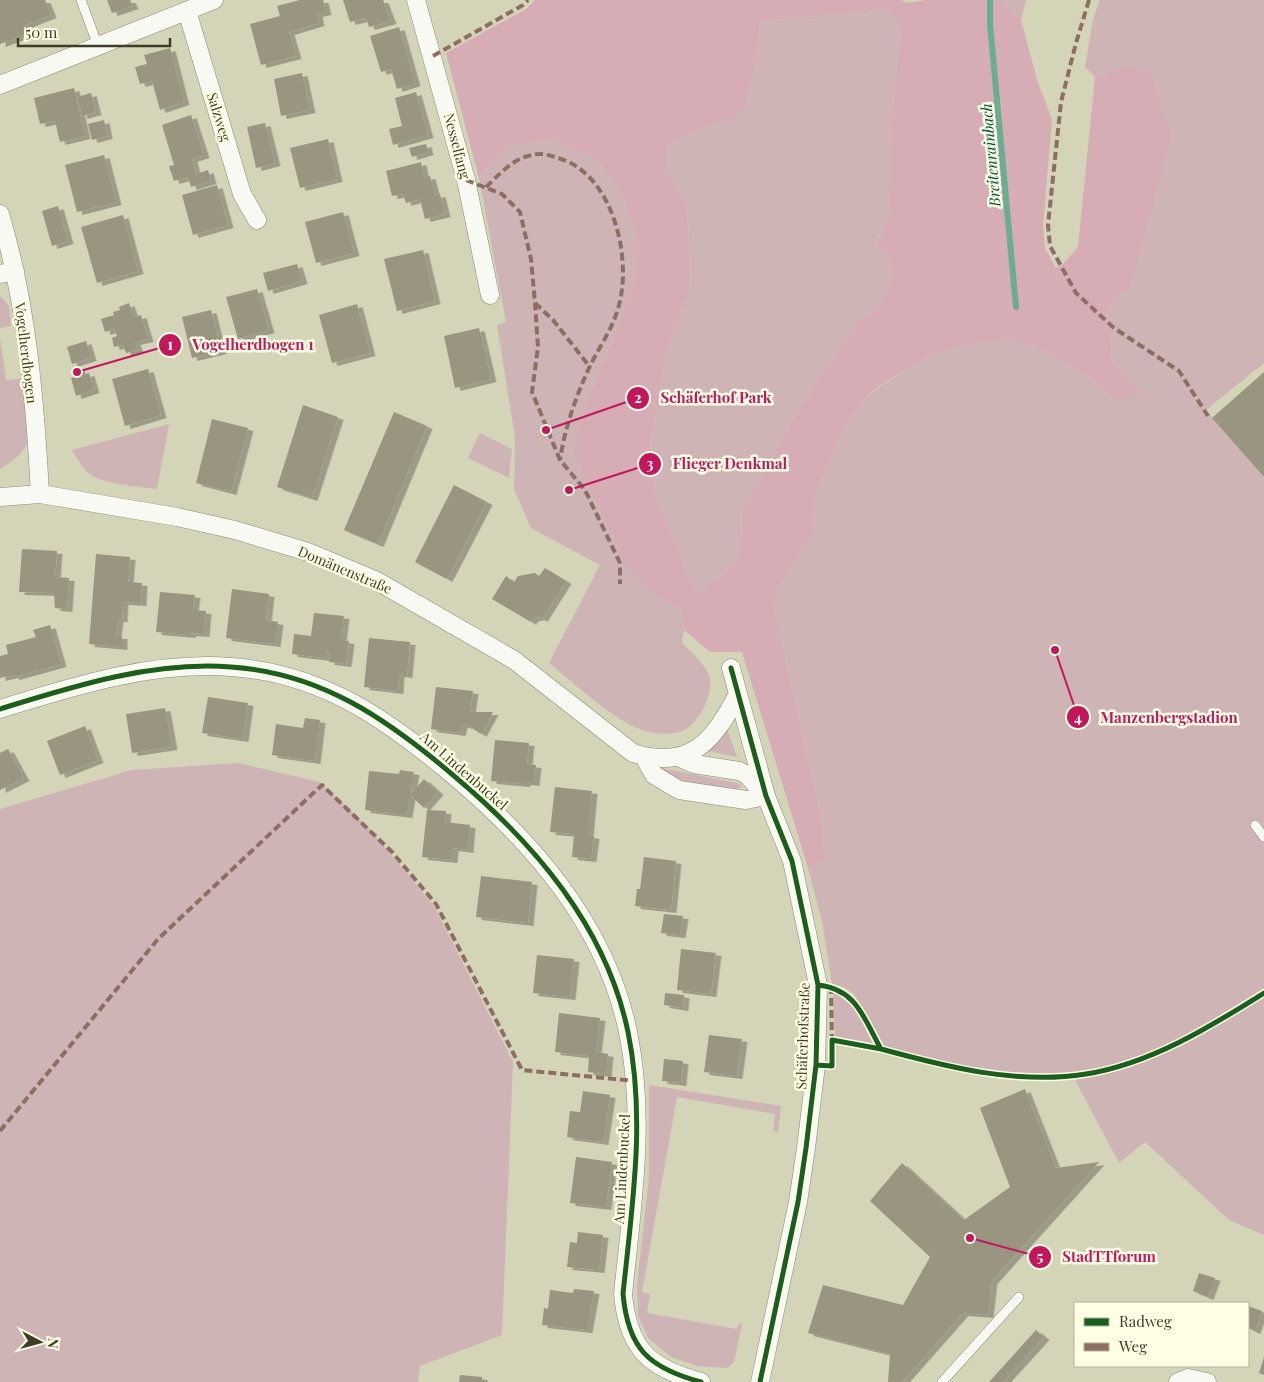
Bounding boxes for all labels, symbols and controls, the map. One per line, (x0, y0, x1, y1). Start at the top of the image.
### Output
scale bar (18, 15, 170, 47)
text: 50 m (25, 22, 58, 42)
street label: Salzweg (203, 90, 236, 144)
water label: Breitenrainbach (976, 103, 1005, 209)
street label: Nesselfang (440, 111, 476, 182)
street label: Vogelherdbogen (11, 300, 42, 405)
callout: Vogelherdbogen 1 (157, 330, 324, 360)
text: 1 (167, 334, 173, 354)
text: Vogelherdbogen 1 (191, 334, 314, 354)
callout: Schäferhof Park (625, 383, 781, 413)
text: 2 (634, 387, 642, 407)
text: Schäferhof Park (660, 387, 772, 407)
callout: Flieger Denkmal (638, 449, 798, 479)
text: 3 (646, 453, 654, 473)
text: Flieger Denkmal (673, 453, 788, 473)
street label: Domänenstraße (295, 541, 395, 598)
callout: Manzenbergstadion (1066, 702, 1248, 732)
text: 4 (1074, 707, 1082, 727)
text: Manzenbergstadion (1100, 707, 1238, 727)
street label: Am Lindenbuckel (416, 727, 512, 814)
street label: Schäferhofstraße (791, 982, 814, 1090)
street label: Am Lindenbuckel (609, 1113, 634, 1226)
callout: StadTTforum (1027, 1242, 1166, 1272)
text: 5 (1037, 1246, 1044, 1266)
text: StadTTforum (1062, 1246, 1156, 1266)
legend (1074, 1302, 1249, 1367)
text: Radweg (1119, 1311, 1172, 1331)
north arrow (15, 1317, 65, 1367)
text: Weg (1118, 1336, 1147, 1356)
text: N (43, 1337, 63, 1349)

